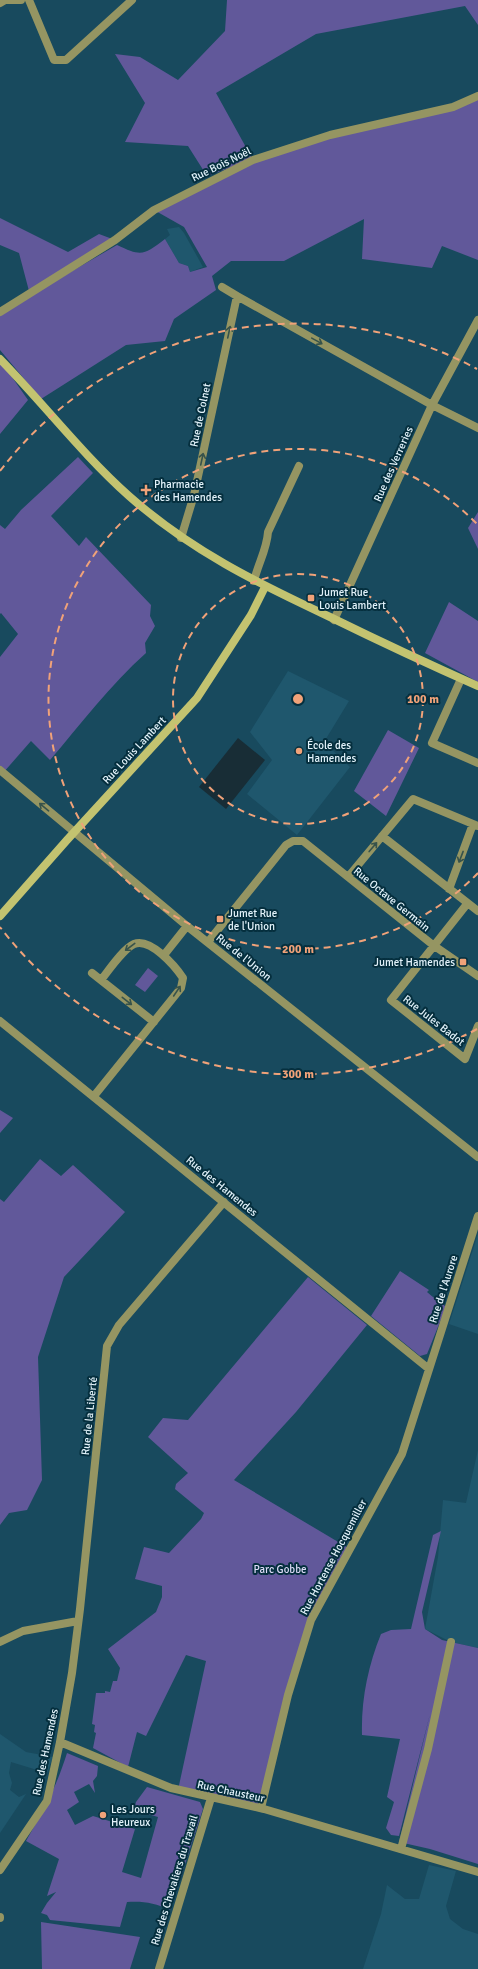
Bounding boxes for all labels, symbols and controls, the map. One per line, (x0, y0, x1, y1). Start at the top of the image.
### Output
street label: Rue Bois Noël (189, 144, 253, 184)
one-way arrow (225, 326, 233, 339)
one-way arrow (311, 338, 323, 346)
street label: Rue de Colnet (187, 382, 214, 448)
street label: Rue des Verreries (371, 424, 416, 504)
one-way arrow (198, 453, 206, 466)
place label: Pharmacie des Hamendes (154, 478, 222, 504)
marker: Pharmacie des Hamendes (141, 485, 151, 495)
place label: Jumet Rue Louis Lambert (319, 586, 386, 612)
marker: Jumet Rue Louis Lambert (306, 593, 316, 603)
centre of rings (291, 692, 305, 706)
text: 100 m (407, 692, 439, 707)
street label: Rue Louis Lambert (100, 714, 169, 787)
place label: École des Hamendes (307, 738, 357, 765)
marker: École des Hamendes (294, 746, 304, 756)
one-way arrow (38, 803, 49, 812)
one-way arrow (368, 842, 377, 853)
one-way arrow (457, 850, 465, 862)
street label: Rue Octave Germain (351, 865, 433, 934)
place label: Jumet Rue de l'Union (228, 907, 277, 933)
marker: Jumet Rue de l'Union (215, 914, 225, 924)
street label: Rue de l'Union (213, 931, 274, 984)
text: 200 m (282, 942, 314, 957)
one-way arrow (125, 943, 136, 951)
place label: Jumet Hamendes (374, 956, 455, 969)
marker: Jumet Hamendes (458, 957, 468, 967)
one-way arrow (173, 986, 181, 997)
street label: Rue Jules Badot (400, 992, 467, 1049)
one-way arrow (122, 997, 133, 1006)
text: 300 m (282, 1067, 314, 1082)
street label: Rue des Hamendes (183, 1154, 260, 1219)
street label: Rue de l'Aurore (426, 1254, 461, 1325)
street label: Rue de la Liberté (79, 1376, 100, 1456)
street label: Rue Hortense Hocquemiller (297, 1497, 369, 1617)
park label: Parc Gobbe (254, 1563, 306, 1576)
street label: Rue des Hamendes (30, 1707, 61, 1797)
street label: Rue Chausteur (196, 1778, 266, 1805)
place label: Les Jours Heureux (111, 1803, 155, 1829)
marker: Les Jours Heureux (98, 1810, 108, 1820)
street label: Rue des Chevaliers du Travail (148, 1813, 201, 1947)

